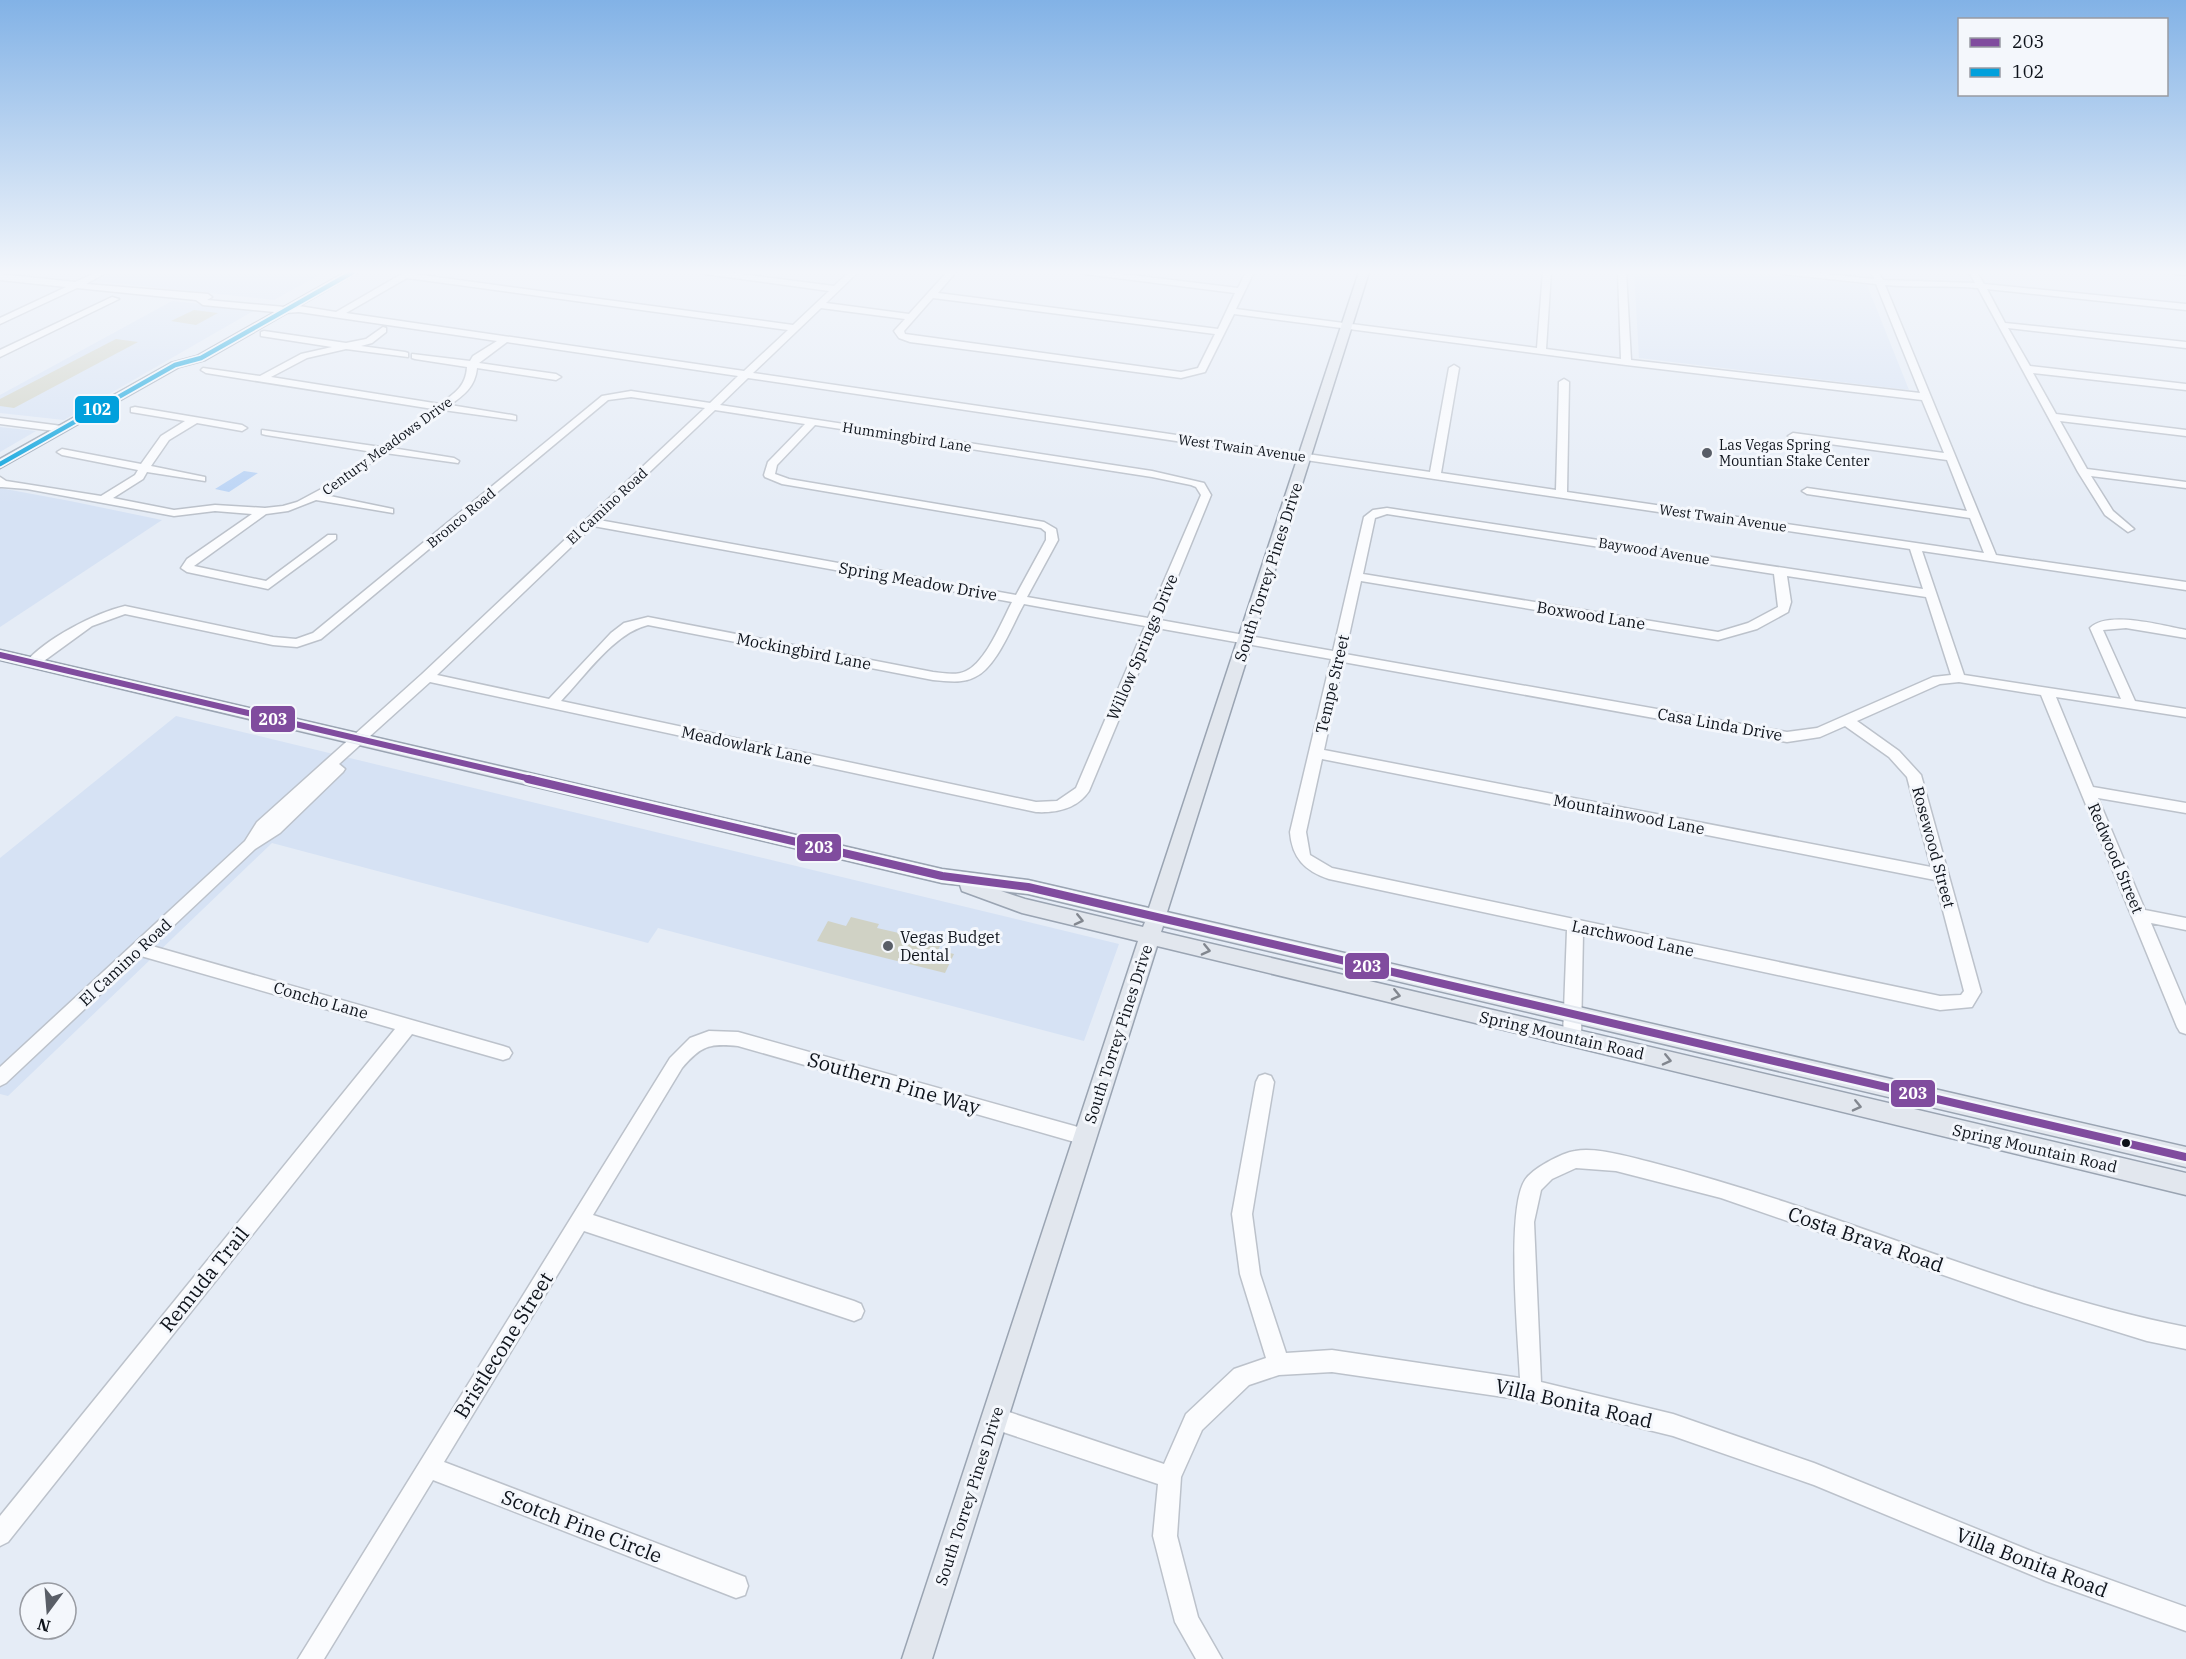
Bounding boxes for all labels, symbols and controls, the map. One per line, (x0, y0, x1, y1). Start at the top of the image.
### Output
legend (1958, 18, 2168, 96)
text: 203 (2012, 30, 2044, 53)
text: 102 (2012, 60, 2044, 83)
street label: Century Meadows Drive (318, 393, 456, 499)
line badge: 102 (74, 395, 120, 424)
text: 102 (83, 399, 111, 419)
street label: Hummingbird Lane (841, 418, 973, 456)
street label: West Twain Avenue (1177, 430, 1307, 466)
place label: Las Vegas Spring Mountian Stake Center (1719, 436, 1870, 470)
marker: Las Vegas Spring Mountian Stake Center (1700, 446, 1714, 460)
street label: El Camino Road (563, 464, 652, 548)
street label: South Torrey Pines Drive (1230, 480, 1306, 664)
street label: Bronco Road (423, 484, 499, 552)
street label: West Twain Avenue (1658, 500, 1788, 536)
street label: Baywood Avenue (1597, 533, 1711, 569)
street label: Spring Meadow Drive (837, 557, 999, 605)
street label: Willow Springs Drive (1102, 571, 1182, 723)
street label: Boxwood Lane (1535, 597, 1647, 633)
street label: Mockingbird Lane (735, 628, 873, 674)
street label: Tempe Street (1311, 632, 1353, 735)
street label: Casa Linda Drive (1656, 703, 1784, 745)
line badge: 203 (250, 705, 296, 733)
text: 203 (259, 709, 287, 729)
street label: Meadowlark Lane (680, 721, 814, 769)
street label: Rosewood Street (1908, 784, 1960, 910)
street label: Mountainwood Lane (1552, 790, 1706, 838)
street label: Redwood Street (2084, 800, 2148, 917)
line badge: 203 (796, 833, 842, 862)
text: 203 (805, 837, 833, 857)
one-way arrow (1074, 912, 1084, 925)
street label: El Camino Road (75, 914, 176, 1010)
street label: Larchwood Lane (1570, 915, 1696, 961)
place label: Vegas Budget Dental (900, 927, 1001, 965)
marker: Vegas Budget Dental (881, 939, 895, 953)
street label: South Torrey Pines Drive (1080, 942, 1156, 1126)
one-way arrow (1201, 943, 1211, 956)
line badge: 203 (1344, 952, 1390, 980)
text: 203 (1353, 956, 1381, 976)
street label: Concho Lane (271, 977, 371, 1023)
one-way arrow (1390, 988, 1400, 1001)
street label: Spring Mountain Road (1478, 1006, 1647, 1064)
street label: Southern Pine Way (805, 1045, 984, 1121)
one-way arrow (1662, 1053, 1672, 1066)
line badge: 203 (1890, 1079, 1936, 1108)
text: 203 (1899, 1083, 1927, 1103)
one-way arrow (1851, 1098, 1861, 1111)
street label: Spring Mountain Road (1951, 1119, 2120, 1177)
unlabelled marker (2120, 1137, 2132, 1149)
street label: Costa Brava Road (1785, 1200, 1947, 1278)
street label: Remuda Trail (153, 1221, 255, 1337)
street label: Bristlecone Street (447, 1267, 559, 1423)
street label: Villa Bonita Road (1493, 1372, 1655, 1434)
street label: South Torrey Pines Drive (931, 1404, 1007, 1588)
street label: Scotch Pine Circle (498, 1483, 666, 1569)
street label: Villa Bonita Road (1952, 1521, 2112, 1603)
north arrow (18, 1581, 78, 1641)
text: N (35, 1614, 53, 1637)

